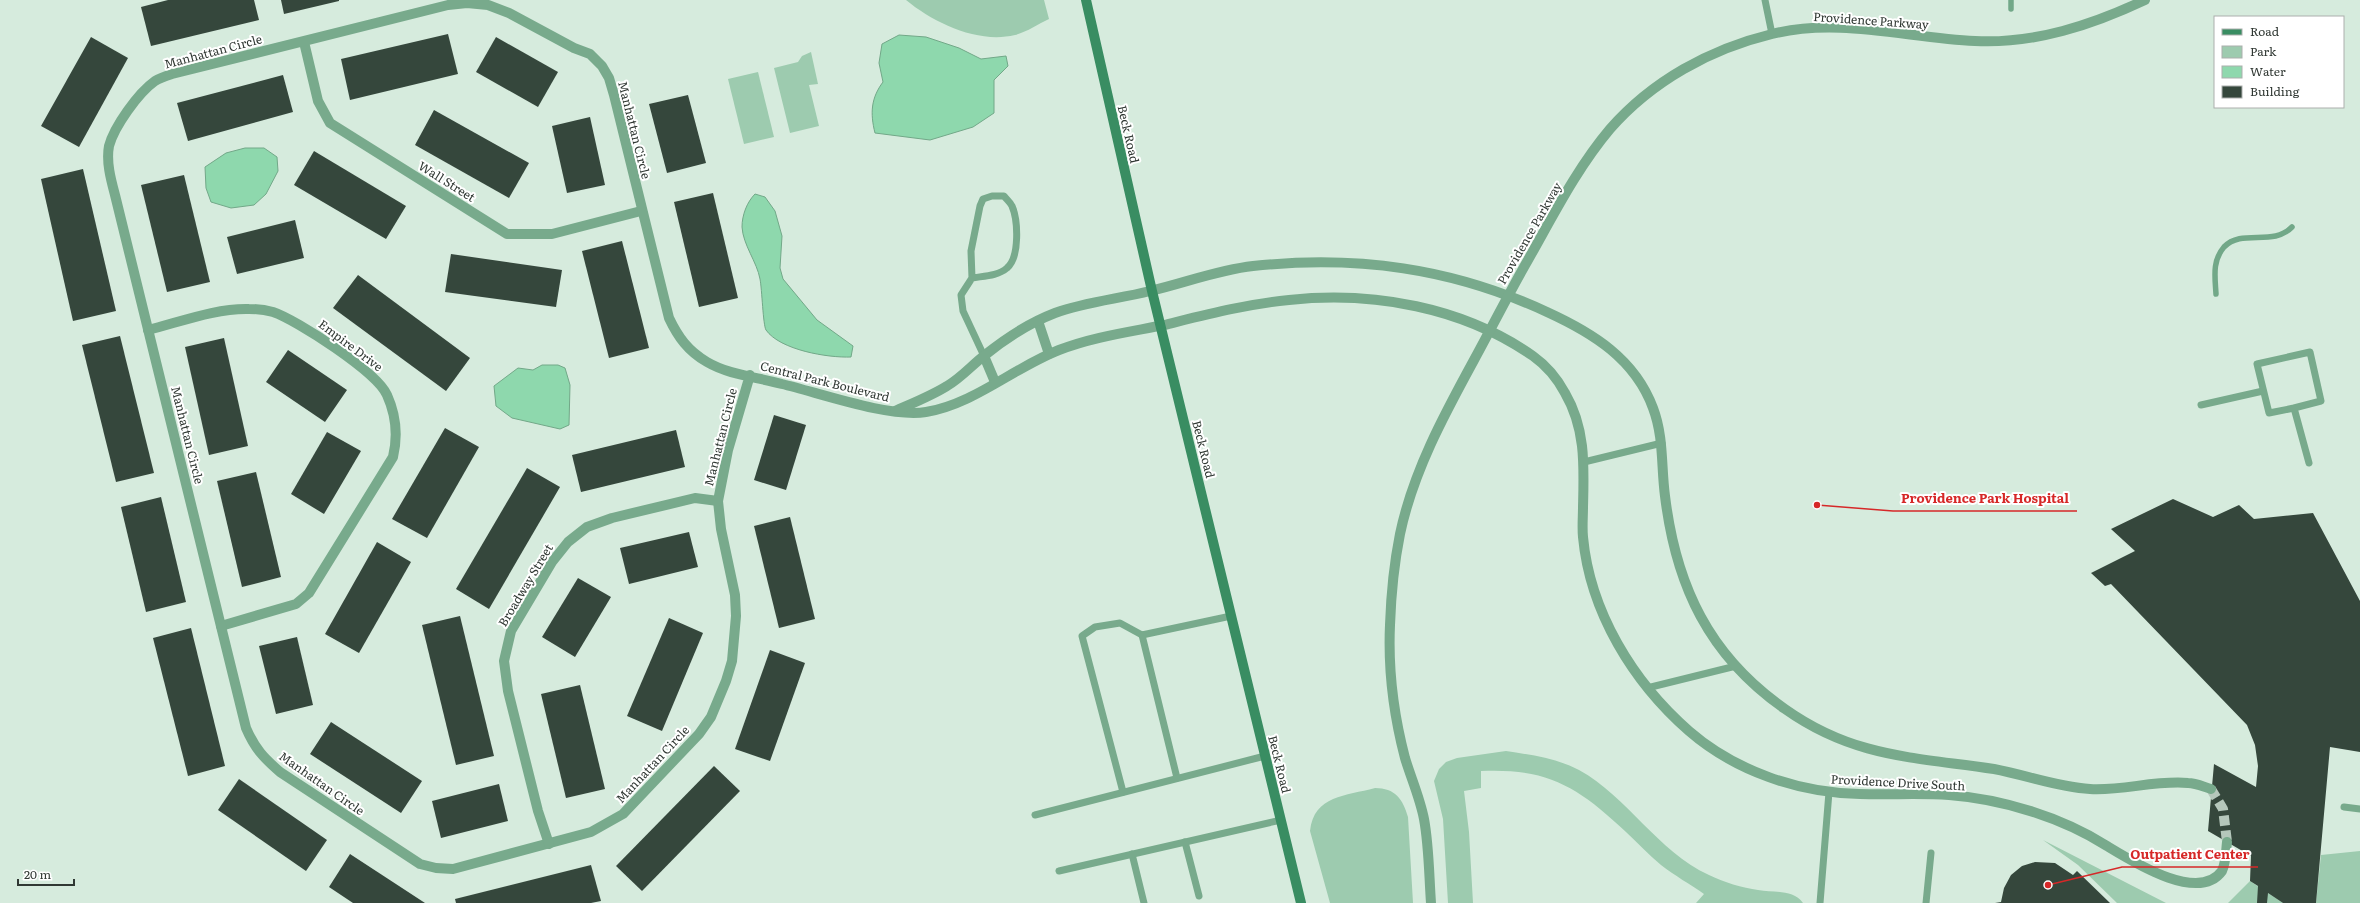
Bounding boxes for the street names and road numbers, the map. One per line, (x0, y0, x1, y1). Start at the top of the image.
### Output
street label: Providence Parkway (1813, 7, 1929, 33)
street label: Manhattan Circle (162, 29, 264, 73)
street label: Manhattan Circle (614, 79, 656, 181)
street label: Beck Road (1114, 103, 1145, 165)
street label: Wall Street (415, 156, 479, 206)
street label: Providence Parkway (1492, 178, 1566, 288)
street label: Empire Drive (315, 315, 387, 375)
street label: Central Park Boulevard (759, 356, 892, 406)
street label: Manhattan Circle (167, 384, 209, 486)
street label: Manhattan Circle (699, 386, 741, 488)
street label: Beck Road (1188, 418, 1220, 480)
street label: Broadway Street (493, 540, 557, 630)
street label: Manhattan Circle (611, 721, 693, 807)
street label: Beck Road (1264, 733, 1296, 795)
street label: Manhattan Circle (276, 747, 368, 819)
street label: Providence Drive South (1830, 769, 1966, 795)

